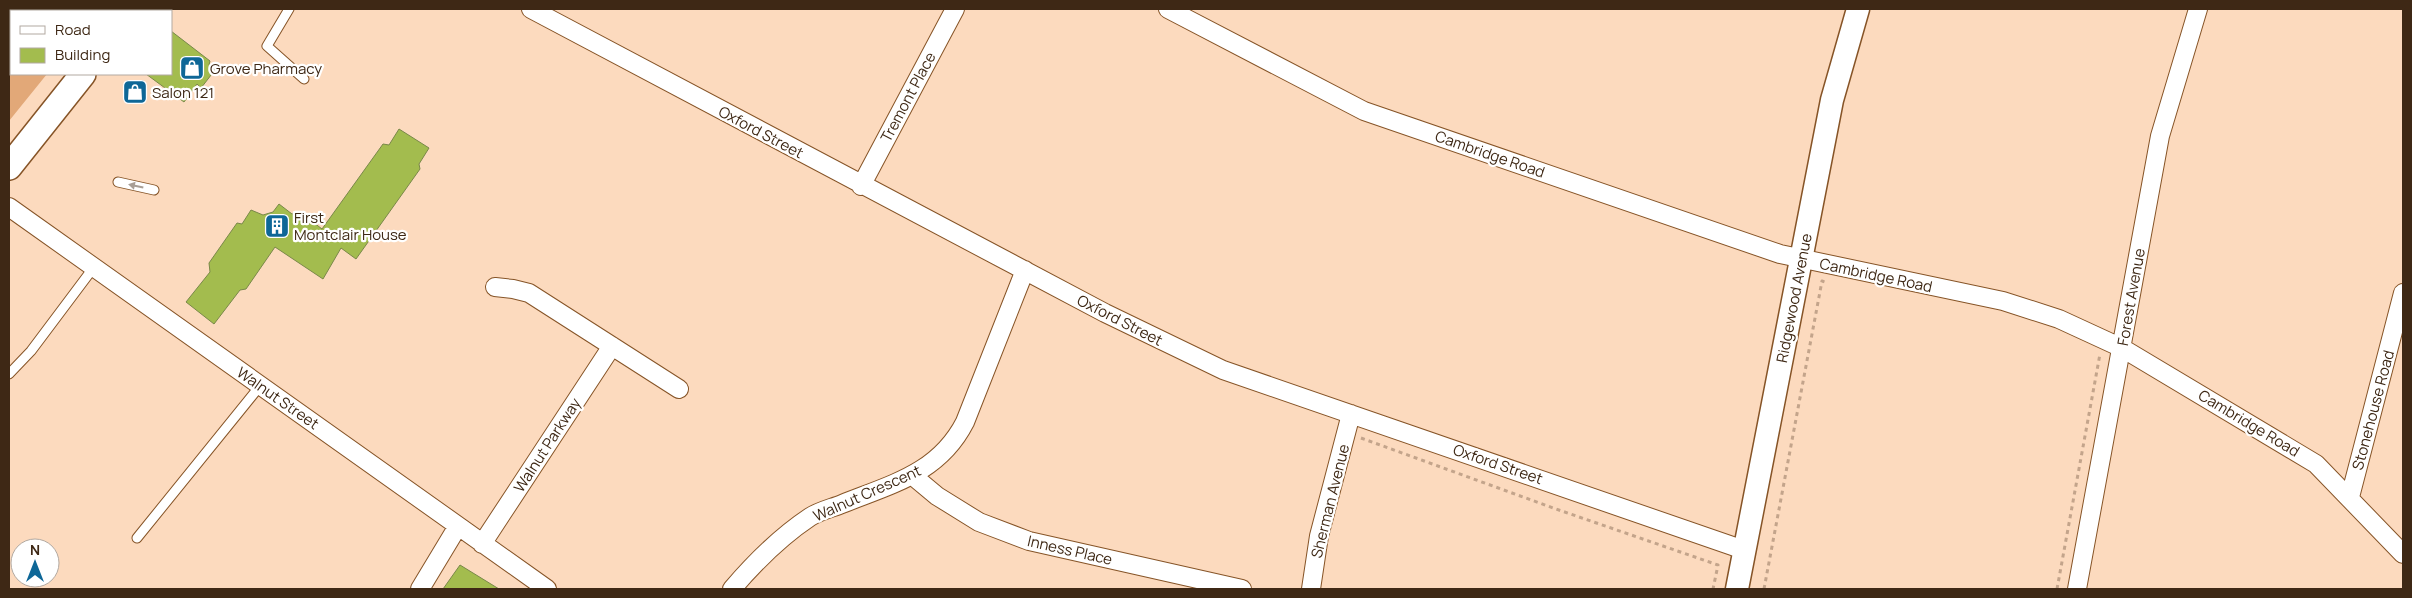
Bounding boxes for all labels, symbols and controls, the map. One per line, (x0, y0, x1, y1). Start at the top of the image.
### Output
legend (10, 10, 172, 75)
text: Road (55, 19, 91, 40)
text: Building (55, 44, 110, 65)
street label: Tremont Place (875, 48, 941, 146)
shop icon: Grove Pharmacy (179, 55, 205, 81)
place label: Grove Pharmacy (210, 58, 322, 79)
shop icon: Salon 121 (122, 79, 148, 105)
place label: Salon 121 (152, 82, 214, 103)
street label: Oxford Street (715, 101, 807, 163)
street label: Cambridge Road (1432, 125, 1548, 183)
one-way arrow (129, 182, 144, 190)
place label: First Montclair House (294, 207, 407, 245)
building icon: First Montclair House (264, 213, 290, 239)
street label: Ridgewood Avenue (1771, 231, 1817, 364)
street label: Forest Avenue (2112, 246, 2150, 347)
street label: Cambridge Road (1818, 253, 1934, 297)
street label: Oxford Street (1074, 289, 1166, 351)
street label: Stonehouse Road (2347, 348, 2399, 472)
street label: Walnut Street (233, 362, 323, 434)
street label: Cambridge Road (2194, 384, 2304, 462)
street label: Walnut Parkway (509, 394, 585, 496)
street label: Oxford Street (1450, 439, 1546, 489)
street label: Sherman Avenue (1306, 442, 1354, 560)
street label: Walnut Crescent (810, 460, 924, 526)
street label: Inness Place (1025, 530, 1115, 570)
north arrow (10, 538, 60, 588)
text: N (30, 540, 40, 559)

